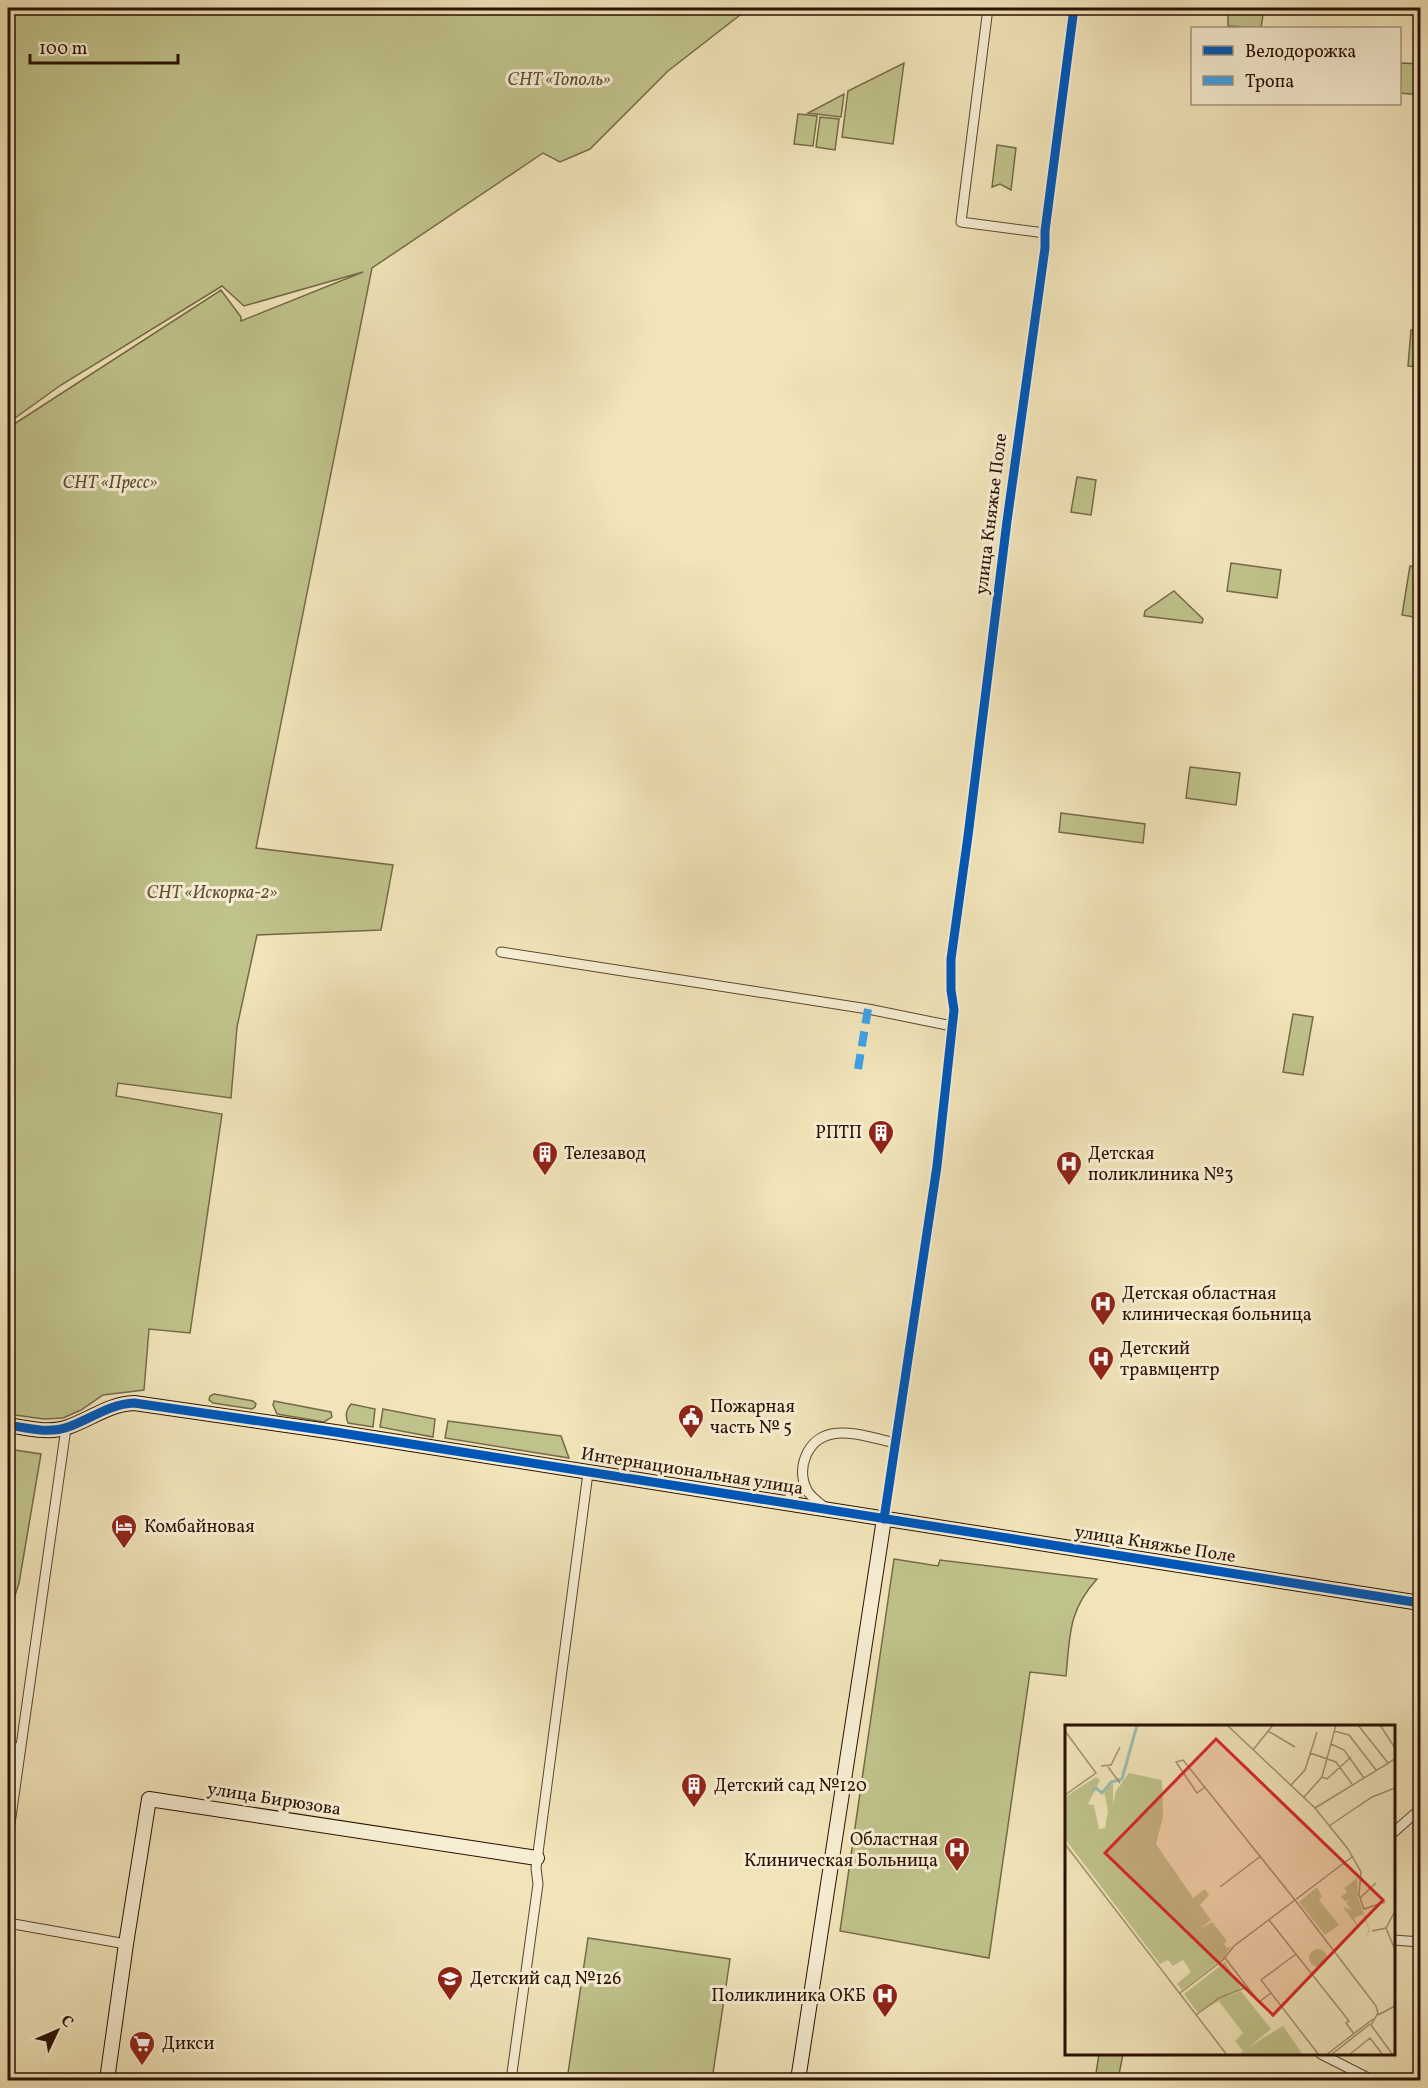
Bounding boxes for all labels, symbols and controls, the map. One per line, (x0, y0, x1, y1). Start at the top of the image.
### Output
scale bar (30, 27, 178, 65)
legend (1191, 27, 1401, 105)
text: 100 m (39, 37, 88, 62)
text: Велодорожка (1245, 40, 1356, 65)
park label: СНТ «Тополь» (507, 68, 611, 93)
text: Тропа (1245, 70, 1294, 95)
street label: улица Княжье Поле (970, 432, 1014, 596)
park label: СНТ «Пресс» (63, 471, 157, 496)
park label: СНТ «Искорка-2» (146, 881, 278, 906)
building icon: РПТП (866, 1118, 896, 1156)
place label: РПТП (815, 1121, 862, 1146)
building icon: Телезавод (530, 1139, 560, 1177)
place label: Телезавод (564, 1142, 646, 1167)
place label: Детская поликлиника №3 (1088, 1142, 1234, 1188)
hospital icon: Детская поликлиника №3 (1054, 1149, 1084, 1187)
place label: Детская областная клиническая больница (1122, 1282, 1312, 1328)
hospital icon: Детская областная клиническая больница (1088, 1289, 1118, 1327)
place label: Детский травмцентр (1120, 1337, 1219, 1383)
hospital icon: Детский травмцентр (1086, 1344, 1116, 1382)
place label: Пожарная часть № 5 (710, 1395, 795, 1441)
public building icon: Пожарная часть № 5 (676, 1402, 706, 1440)
street label: Интернациональная улица (579, 1442, 805, 1502)
hotel icon: Комбайновая (109, 1512, 139, 1550)
place label: Комбайновая (144, 1515, 255, 1540)
street label: улица Княжье Поле (1073, 1520, 1237, 1570)
inset map (1065, 1725, 1395, 2055)
building icon: Детский сад №120 (679, 1771, 709, 1809)
place label: Детский сад №120 (714, 1774, 867, 1799)
street label: улица Бирюзова (205, 1777, 343, 1823)
place label: Областная Клиническая Больница (744, 1828, 938, 1874)
hospital icon: Областная Клиническая Больница (942, 1835, 972, 1873)
school or university icon: Детский сад №126 (435, 1964, 465, 2002)
place label: Детский сад №126 (470, 1967, 621, 1992)
hospital icon: Поликлиника ОКБ (870, 1981, 900, 2019)
place label: Поликлиника ОКБ (711, 1984, 866, 2009)
north arrow (27, 2001, 87, 2061)
text: С (55, 2011, 78, 2033)
supermarket icon: Дикси (127, 2029, 157, 2067)
place label: Дикси (162, 2032, 214, 2057)

